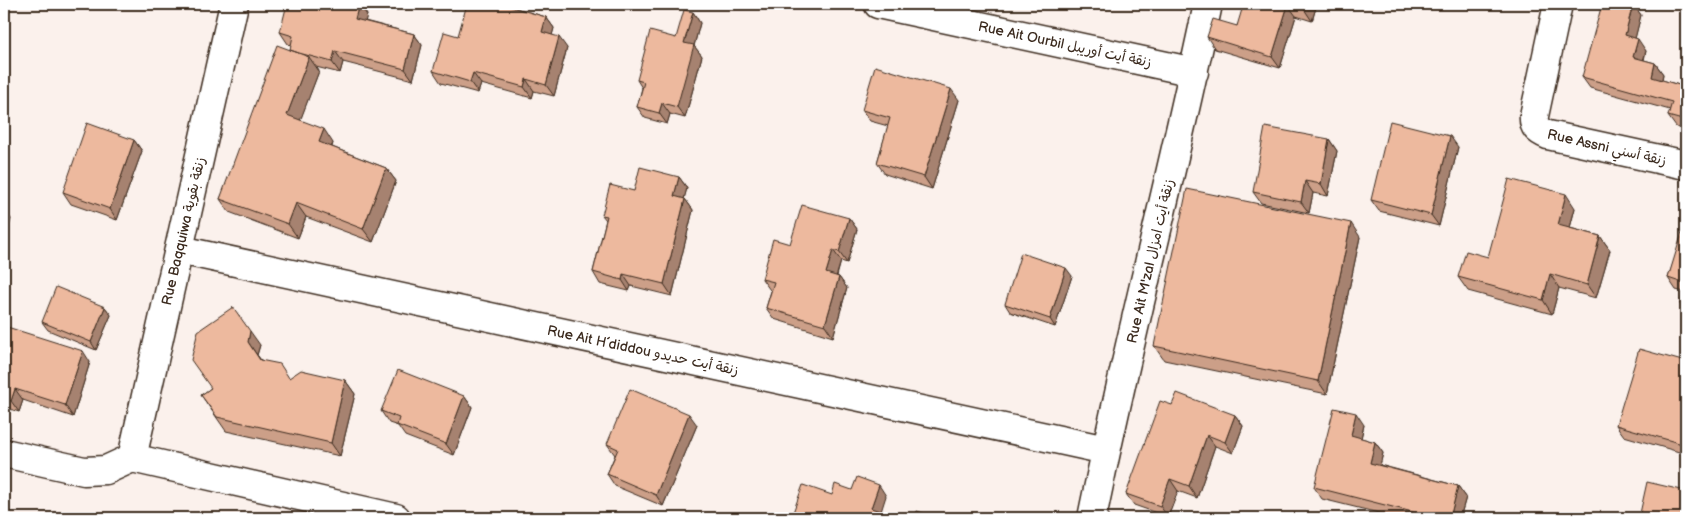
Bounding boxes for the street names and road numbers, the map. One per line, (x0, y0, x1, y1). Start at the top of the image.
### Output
street label: Rue Ait Ourbil زنقة أيت أوريبل (977, 18, 1153, 71)
street label: Rue Assni زنقة أسني (1545, 126, 1668, 173)
street label: Rue Baqquiwa زنقة بقوية (158, 155, 209, 307)
street label: Rue Ait M'zal زنقة أيت امزال (1123, 177, 1178, 345)
street label: Rue Ait H´diddou زنقة أيت حديدو (546, 322, 740, 379)

